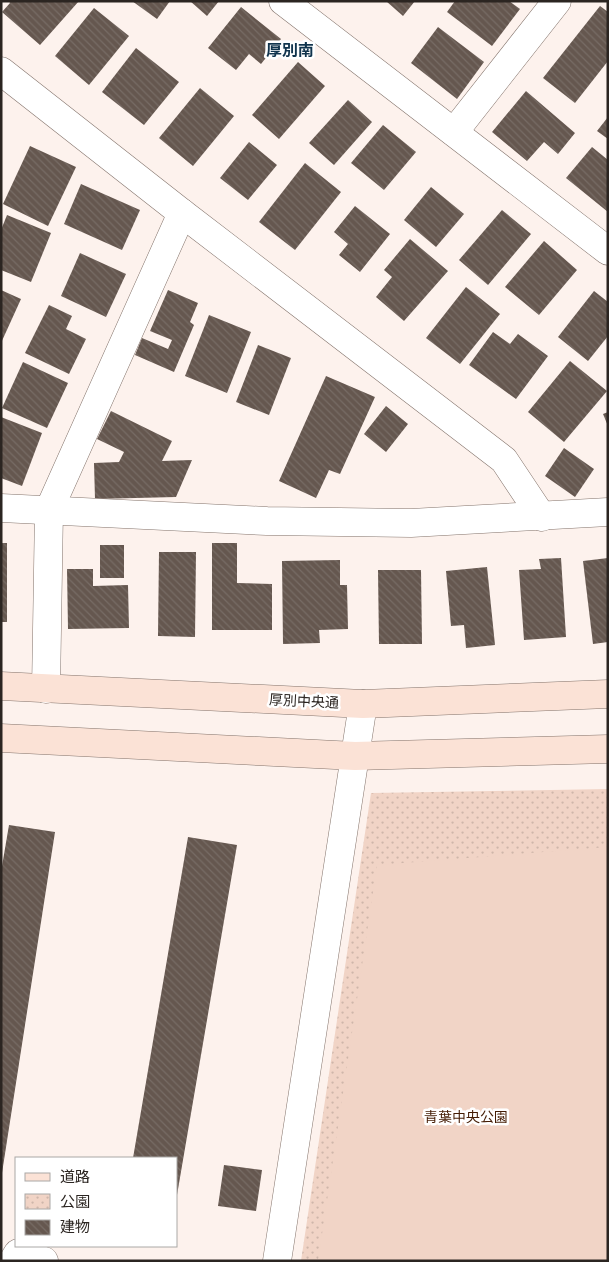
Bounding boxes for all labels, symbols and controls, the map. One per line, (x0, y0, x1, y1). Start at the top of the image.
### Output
district label: 厚別南 (266, 40, 314, 61)
street label: 厚別中央通 (269, 690, 339, 712)
park label: 青葉中央公園 (424, 1108, 508, 1126)
legend (15, 1157, 178, 1247)
text: 道路 (60, 1167, 90, 1187)
text: 公園 (60, 1192, 90, 1212)
text: 建物 (60, 1217, 90, 1237)

